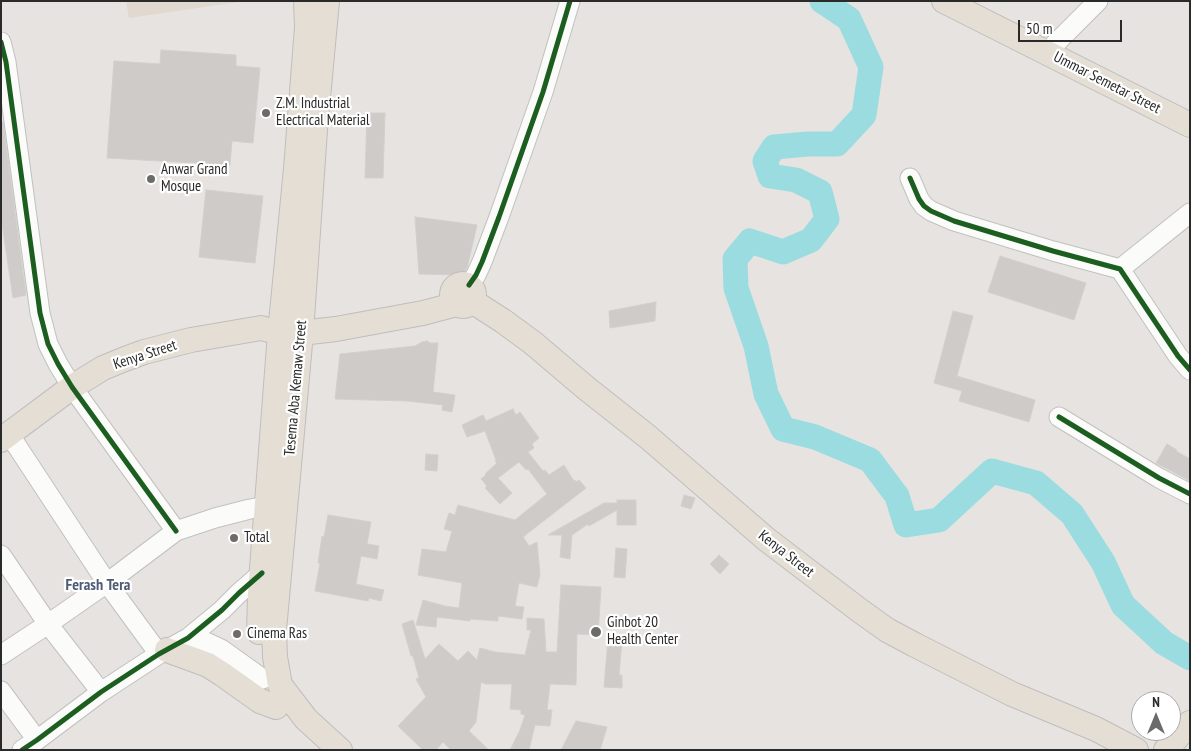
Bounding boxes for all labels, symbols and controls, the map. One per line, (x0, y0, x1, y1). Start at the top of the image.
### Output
scale bar (1021, 10, 1125, 42)
text: 50 m (1026, 19, 1052, 38)
street label: Ummar Semetar Street (1050, 48, 1164, 118)
place label: Z.M. Industrial Electrical Material (276, 95, 369, 130)
marker: Z.M. Industrial Electrical Material (260, 107, 272, 119)
place label: Anwar Grand Mosque (161, 161, 227, 196)
marker: Anwar Grand Mosque (145, 173, 157, 185)
street label: Tesema Aba Kemaw Street (281, 319, 311, 457)
street label: Kenya Street (111, 336, 179, 374)
street label: Kenya Street (755, 527, 817, 581)
place label: Total (244, 529, 269, 547)
marker: Total (228, 532, 240, 544)
district label: Ferash Tera (66, 575, 130, 595)
place label: Ginbot 20 Health Center (607, 614, 678, 649)
place label: Cinema Ras (247, 625, 307, 643)
marker: Ginbot 20 Health Center (589, 625, 603, 639)
marker: Cinema Ras (231, 628, 243, 640)
north arrow (1131, 691, 1181, 741)
text: N (1152, 693, 1160, 711)

